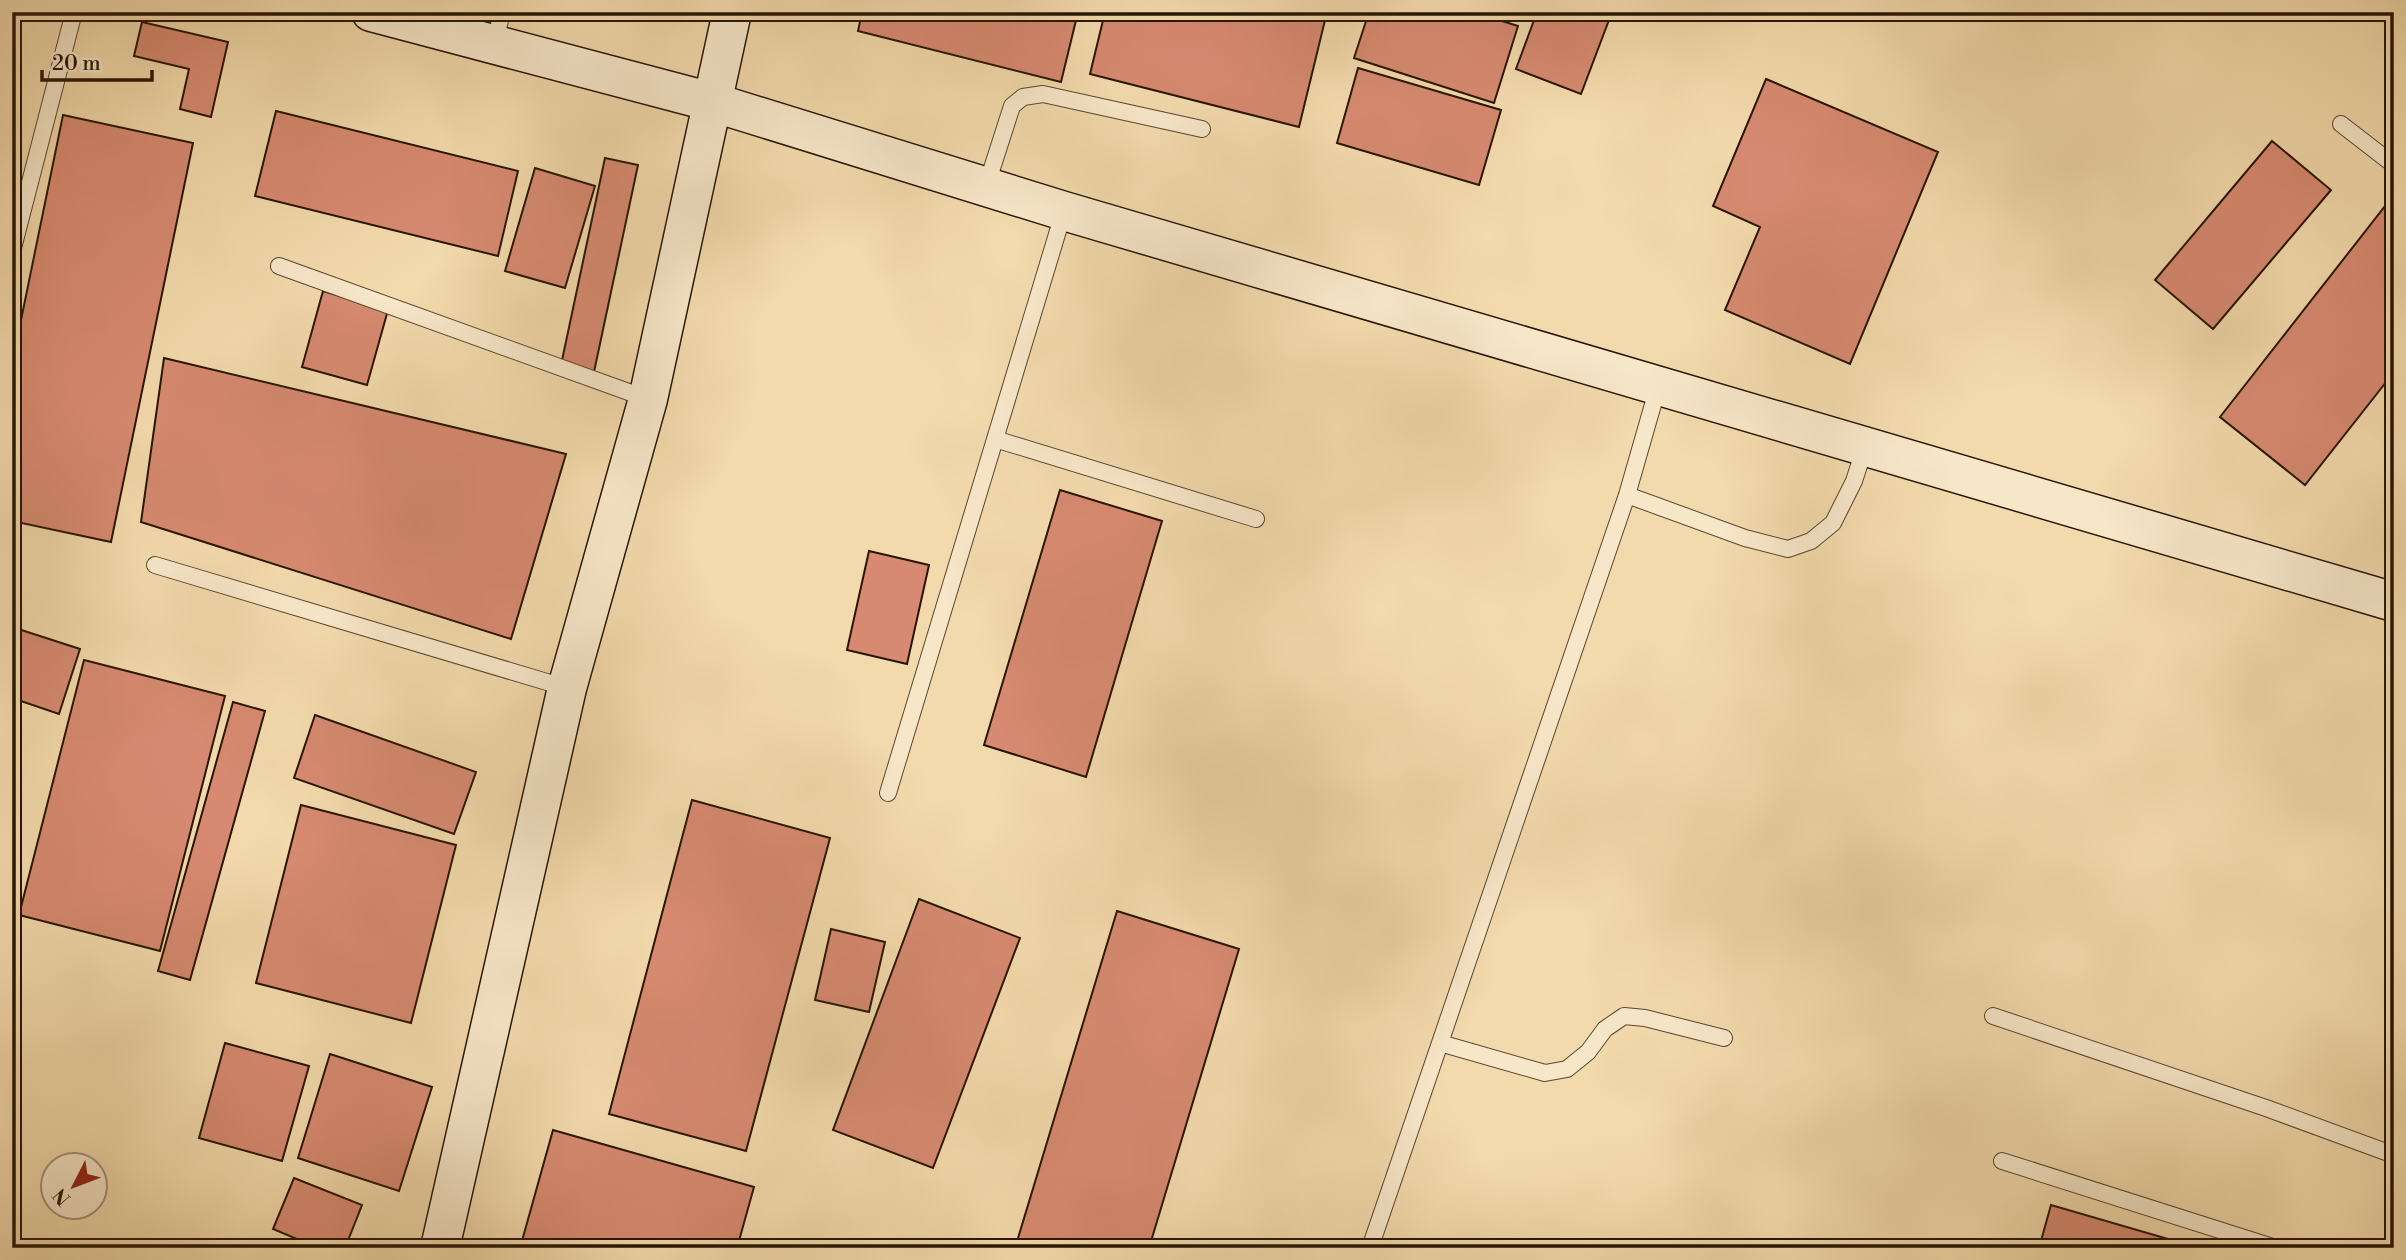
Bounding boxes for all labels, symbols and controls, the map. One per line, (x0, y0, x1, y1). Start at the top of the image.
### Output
scale bar (42, 38, 152, 82)
text: 20 m (52, 51, 101, 77)
north arrow (38, 1152, 108, 1222)
text: N (48, 1183, 76, 1210)

